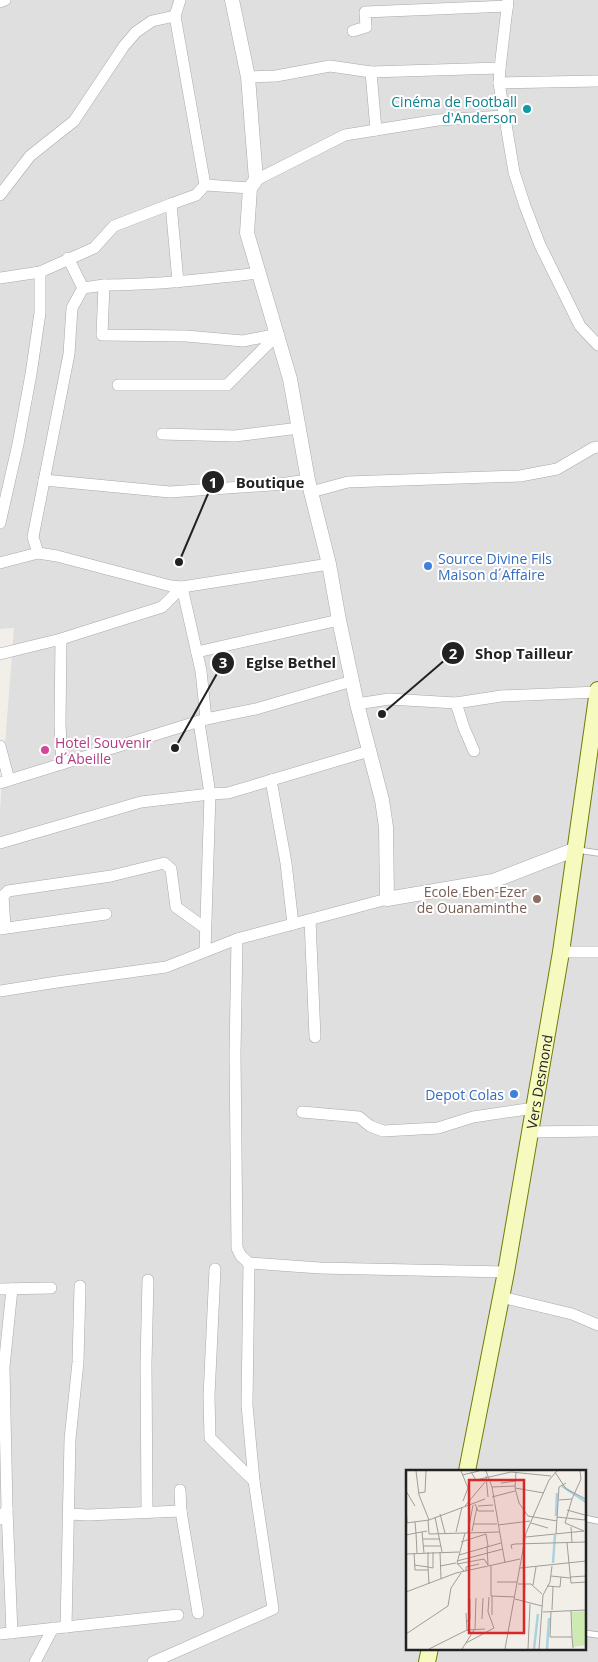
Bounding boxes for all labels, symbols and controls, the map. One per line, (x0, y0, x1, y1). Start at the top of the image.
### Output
place label: Cinéma de Football d'Anderson (391, 92, 517, 127)
marker: Cinéma de Football d'Anderson (521, 103, 533, 115)
callout: Boutique (201, 467, 314, 497)
text: 1 (209, 472, 217, 492)
text: Boutique (236, 472, 304, 492)
place label: Source Divine Fils Maison d´Affaire (438, 549, 552, 584)
marker: Source Divine Fils Maison d´Affaire (422, 560, 434, 572)
callout: Shop Tailleur (440, 638, 583, 668)
text: 2 (449, 643, 458, 663)
text: Shop Tailleur (475, 643, 573, 663)
callout: Eglse Bethel (211, 648, 346, 678)
text: 3 (219, 652, 227, 672)
text: Eglse Bethel (246, 652, 336, 672)
place label: Hotel Souvenir d´Abeille (55, 733, 151, 768)
marker: Hotel Souvenir d´Abeille (39, 744, 51, 756)
place label: Ecole Eben-Ezer de Ouanaminthe (417, 882, 527, 917)
marker: Ecole Eben-Ezer de Ouanaminthe (531, 893, 543, 905)
street label: Vers Desmond (521, 1033, 556, 1130)
place label: Depot Colas (425, 1085, 504, 1104)
marker: Depot Colas (508, 1088, 520, 1100)
inset map (406, 1470, 586, 1650)

